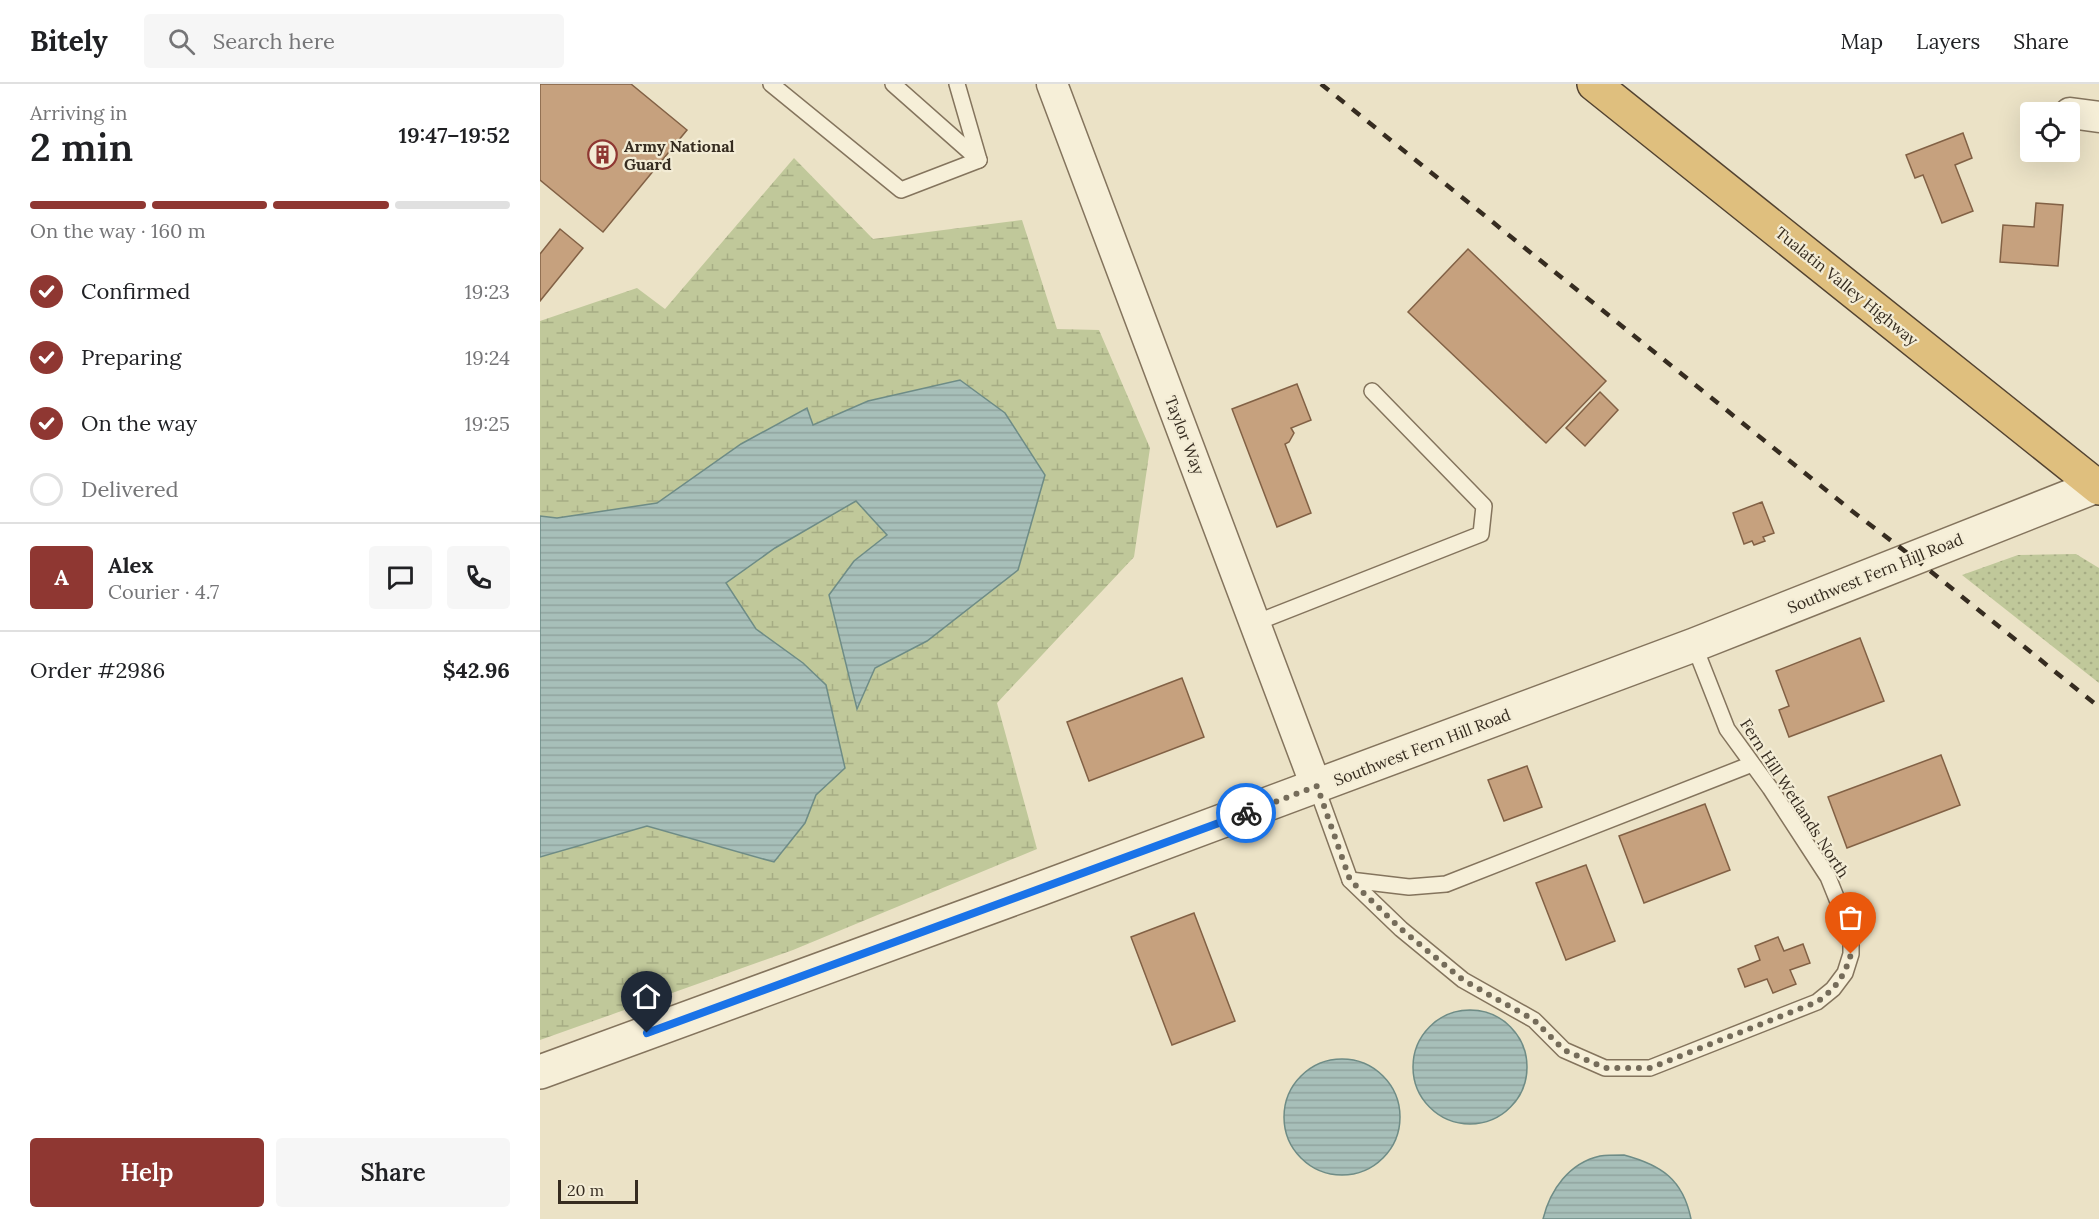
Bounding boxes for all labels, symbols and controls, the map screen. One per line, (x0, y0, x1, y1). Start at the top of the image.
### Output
search box (144, 14, 564, 68)
text: Bitely (30, 23, 108, 59)
icon: search (165, 25, 198, 58)
text: Search here (213, 27, 335, 55)
text: Map (1840, 28, 1883, 55)
text: Layers (1916, 28, 1980, 55)
text: Share (2013, 28, 2069, 55)
text: Arriving in (30, 100, 127, 125)
map controls (2020, 102, 2080, 162)
button: locate (2020, 102, 2080, 162)
text: 19:47–19:52 (399, 121, 510, 149)
text: 2 min (30, 122, 133, 172)
place label: Army National Guard (624, 136, 735, 174)
building icon: Army National Guard (587, 139, 619, 171)
text: On the way · 160 m (30, 218, 206, 243)
street label: Tualatin Valley Highway (1772, 222, 1923, 350)
icon: check (30, 275, 63, 308)
text: Confirmed (81, 277, 190, 305)
text: 19:23 (465, 279, 510, 304)
icon: check (30, 341, 63, 374)
text: Preparing (81, 343, 181, 371)
text: 19:24 (465, 345, 510, 370)
street label: Taylor Way (1161, 393, 1209, 478)
icon: check (30, 407, 63, 440)
text: On the way (81, 409, 197, 437)
text: 19:25 (465, 411, 510, 436)
text: Delivered (81, 475, 179, 503)
street label: Southwest Fern Hill Road (1784, 528, 1966, 617)
button: chat (369, 546, 432, 609)
button: phone (447, 546, 510, 609)
text: Alex (108, 551, 153, 579)
text: A (54, 563, 69, 591)
text: Courier · 4.7 (108, 579, 219, 604)
text: Order #2986 (30, 656, 165, 684)
text: $42.96 (443, 656, 510, 684)
street label: Southwest Fern Hill Road (1331, 704, 1514, 790)
street label: Fern Hill Wetlands North (1736, 715, 1854, 882)
courier (1216, 783, 1276, 843)
icon: bike (1230, 797, 1263, 830)
pin (1825, 892, 1876, 954)
icon: bag (1834, 901, 1867, 934)
pin (621, 971, 672, 1033)
icon: home (630, 980, 663, 1013)
button: Help (30, 1138, 264, 1207)
button: Share (276, 1138, 510, 1207)
scale bar (558, 1177, 638, 1204)
text: 20 m (567, 1180, 604, 1200)

